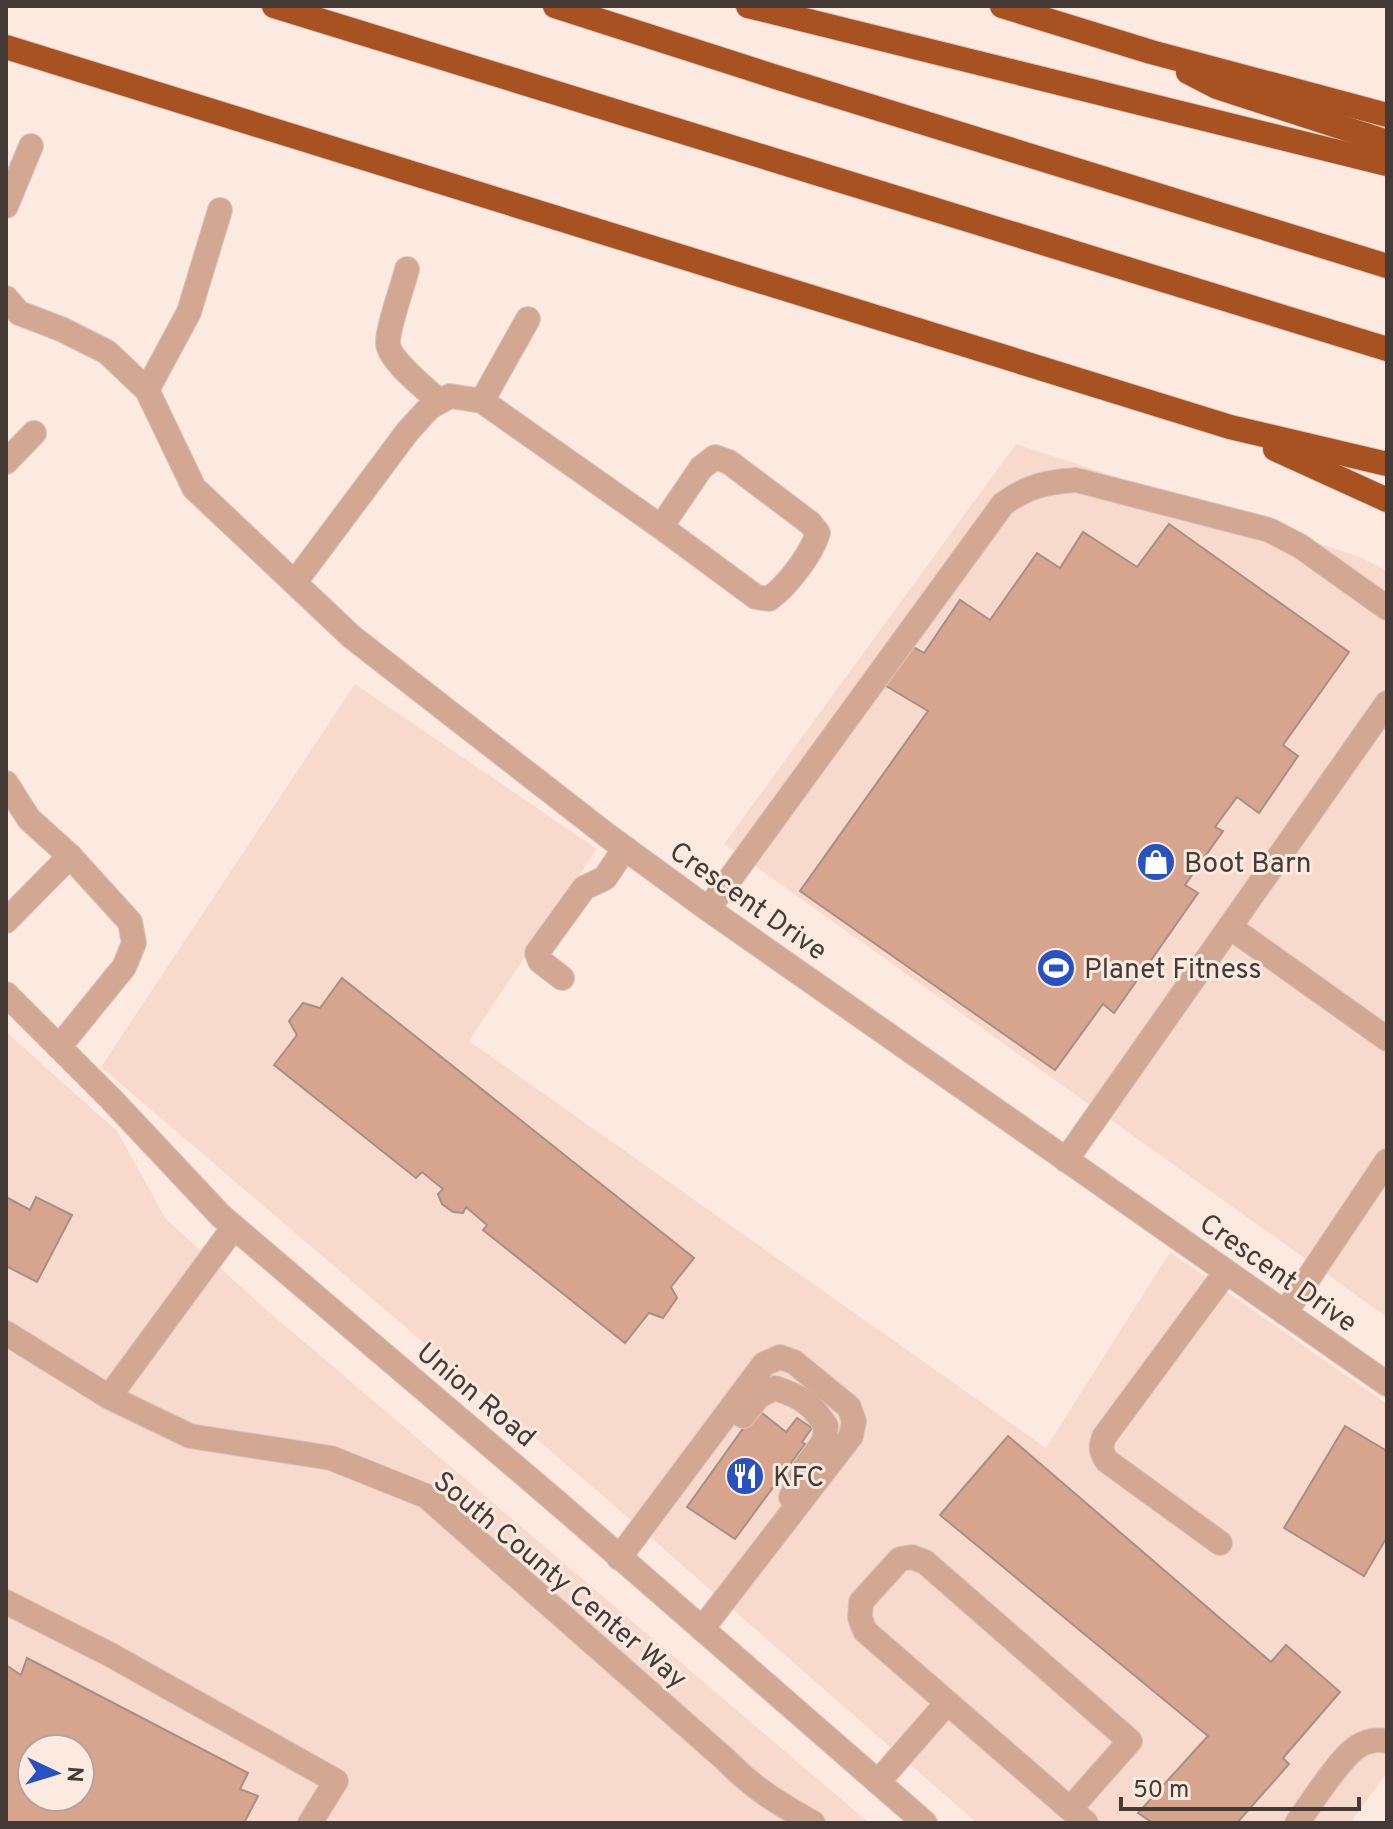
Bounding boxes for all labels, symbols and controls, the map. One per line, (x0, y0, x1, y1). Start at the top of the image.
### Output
street label: Crescent Drive (661, 835, 833, 970)
shop icon: Boot Barn (1135, 841, 1177, 883)
place label: Boot Barn (1184, 847, 1311, 883)
sports icon: Planet Fitness (1035, 947, 1077, 989)
place label: Planet Fitness (1084, 953, 1262, 989)
street label: Crescent Drive (1191, 1207, 1363, 1342)
street label: Union Road (408, 1336, 542, 1457)
restaurant icon: KFC (724, 1455, 766, 1497)
place label: KFC (773, 1461, 824, 1497)
street label: South County Center Way (425, 1465, 693, 1698)
north arrow (16, 1733, 96, 1813)
scale bar (1121, 1761, 1359, 1811)
text: N (59, 1765, 87, 1783)
text: 50 m (1133, 1776, 1189, 1806)

